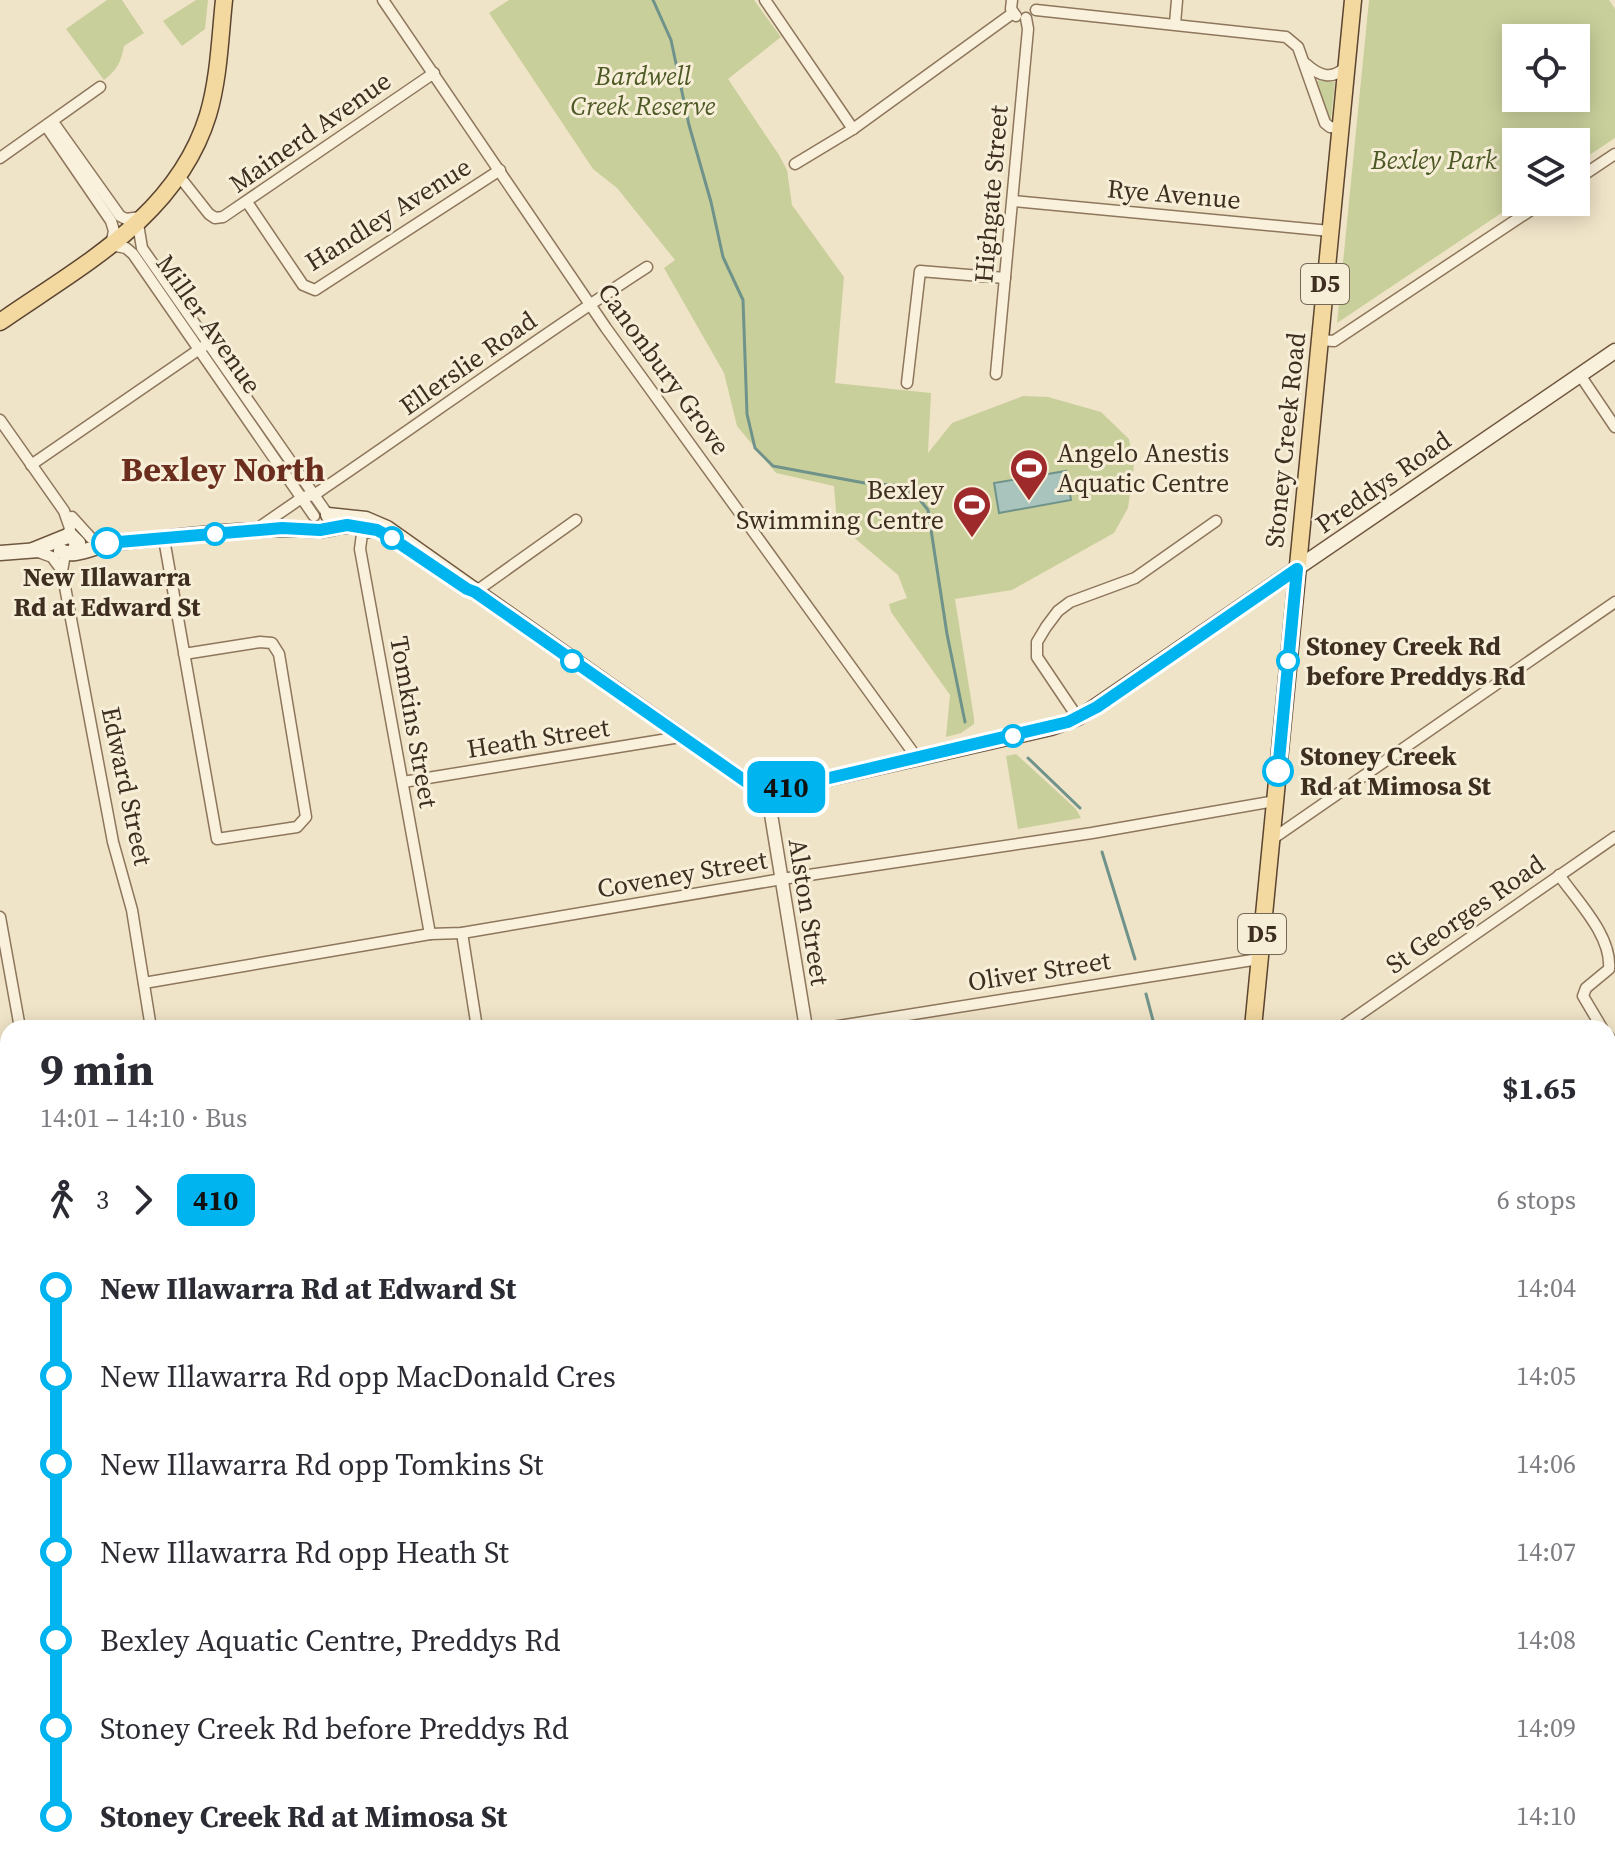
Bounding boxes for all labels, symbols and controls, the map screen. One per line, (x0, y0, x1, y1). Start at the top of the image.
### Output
map controls (1502, 24, 1590, 216)
button: locate (1502, 24, 1590, 112)
park label: Bardwell Creek Reserve (571, 58, 716, 124)
street label: Mainerd Avenue (222, 63, 398, 201)
street label: Highgate Street (965, 103, 1017, 284)
button: layers (1502, 128, 1590, 216)
park label: Bexley Park (1370, 142, 1498, 178)
street label: Handley Avenue (298, 149, 478, 279)
street label: Rye Avenue (1106, 170, 1242, 218)
street label: Miller Avenue (148, 247, 270, 401)
road number: D5 (1301, 264, 1349, 304)
street label: Canonbury Grove (589, 276, 739, 462)
street label: Ellerslie Road (392, 302, 544, 424)
street label: Stoney Creek Road (1256, 330, 1314, 550)
street label: Preddys Road (1308, 422, 1458, 542)
place label: Angelo Anestis Aquatic Centre (1057, 435, 1229, 501)
district label: Bexley North (121, 446, 325, 492)
sports icon: Angelo Anestis Aquatic Centre (1008, 447, 1050, 502)
place label: Bexley Swimming Centre (736, 472, 945, 538)
sports icon: Bexley Swimming Centre (951, 484, 993, 539)
unlabelled marker (204, 523, 226, 545)
unlabelled marker (381, 527, 403, 549)
marker: New Illawarra Rd at Edward St (92, 528, 122, 558)
place label: New Illawarra Rd at Edward St (14, 559, 201, 625)
place label: Stoney Creek Rd before Preddys Rd (1306, 628, 1525, 694)
street label: Tomkins Street (381, 633, 447, 811)
unlabelled marker (561, 650, 583, 672)
marker: Stoney Creek Rd before Preddys Rd (1277, 650, 1299, 672)
street label: Edward Street (93, 703, 162, 869)
street label: Heath Street (464, 709, 612, 767)
unlabelled marker (1002, 725, 1024, 747)
place label: Stoney Creek Rd at Mimosa St (1300, 738, 1492, 804)
marker: Stoney Creek Rd at Mimosa St (1263, 756, 1293, 786)
line badge: 410 (740, 761, 832, 813)
text: 410 (763, 768, 809, 806)
street label: Alston Street (780, 836, 838, 988)
street label: Coveney Street (594, 841, 770, 907)
street label: St Georges Road (1378, 846, 1552, 982)
road number: D5 (1238, 914, 1286, 954)
street label: Oliver Street (965, 942, 1113, 1000)
text: 9 min (40, 1039, 154, 1100)
text: $1.65 (1502, 1068, 1576, 1109)
text: 14:01 – 14:10 · Bus (40, 1100, 247, 1136)
icon: walk (40, 1178, 84, 1222)
icon: forward (121, 1178, 165, 1222)
text: 410 (193, 1181, 239, 1219)
text: 3 (96, 1182, 109, 1218)
text: 6 stops (1497, 1182, 1576, 1218)
text: New Illawarra Rd at Edward St (100, 1268, 516, 1309)
text: 14:04 (1516, 1270, 1576, 1306)
text: New Illawarra Rd opp MacDonald Cres (100, 1356, 616, 1397)
text: 14:05 (1516, 1358, 1576, 1394)
text: New Illawarra Rd opp Tomkins St (100, 1444, 543, 1485)
text: 14:06 (1516, 1446, 1576, 1482)
text: New Illawarra Rd opp Heath St (100, 1532, 509, 1573)
text: 14:07 (1516, 1534, 1576, 1570)
text: Bexley Aquatic Centre, Preddys Rd (100, 1620, 561, 1661)
text: 14:08 (1516, 1622, 1576, 1658)
text: Stoney Creek Rd before Preddys Rd (100, 1708, 569, 1749)
text: 14:09 (1516, 1710, 1576, 1746)
text: Stoney Creek Rd at Mimosa St (100, 1796, 507, 1837)
text: 14:10 (1516, 1798, 1576, 1834)

